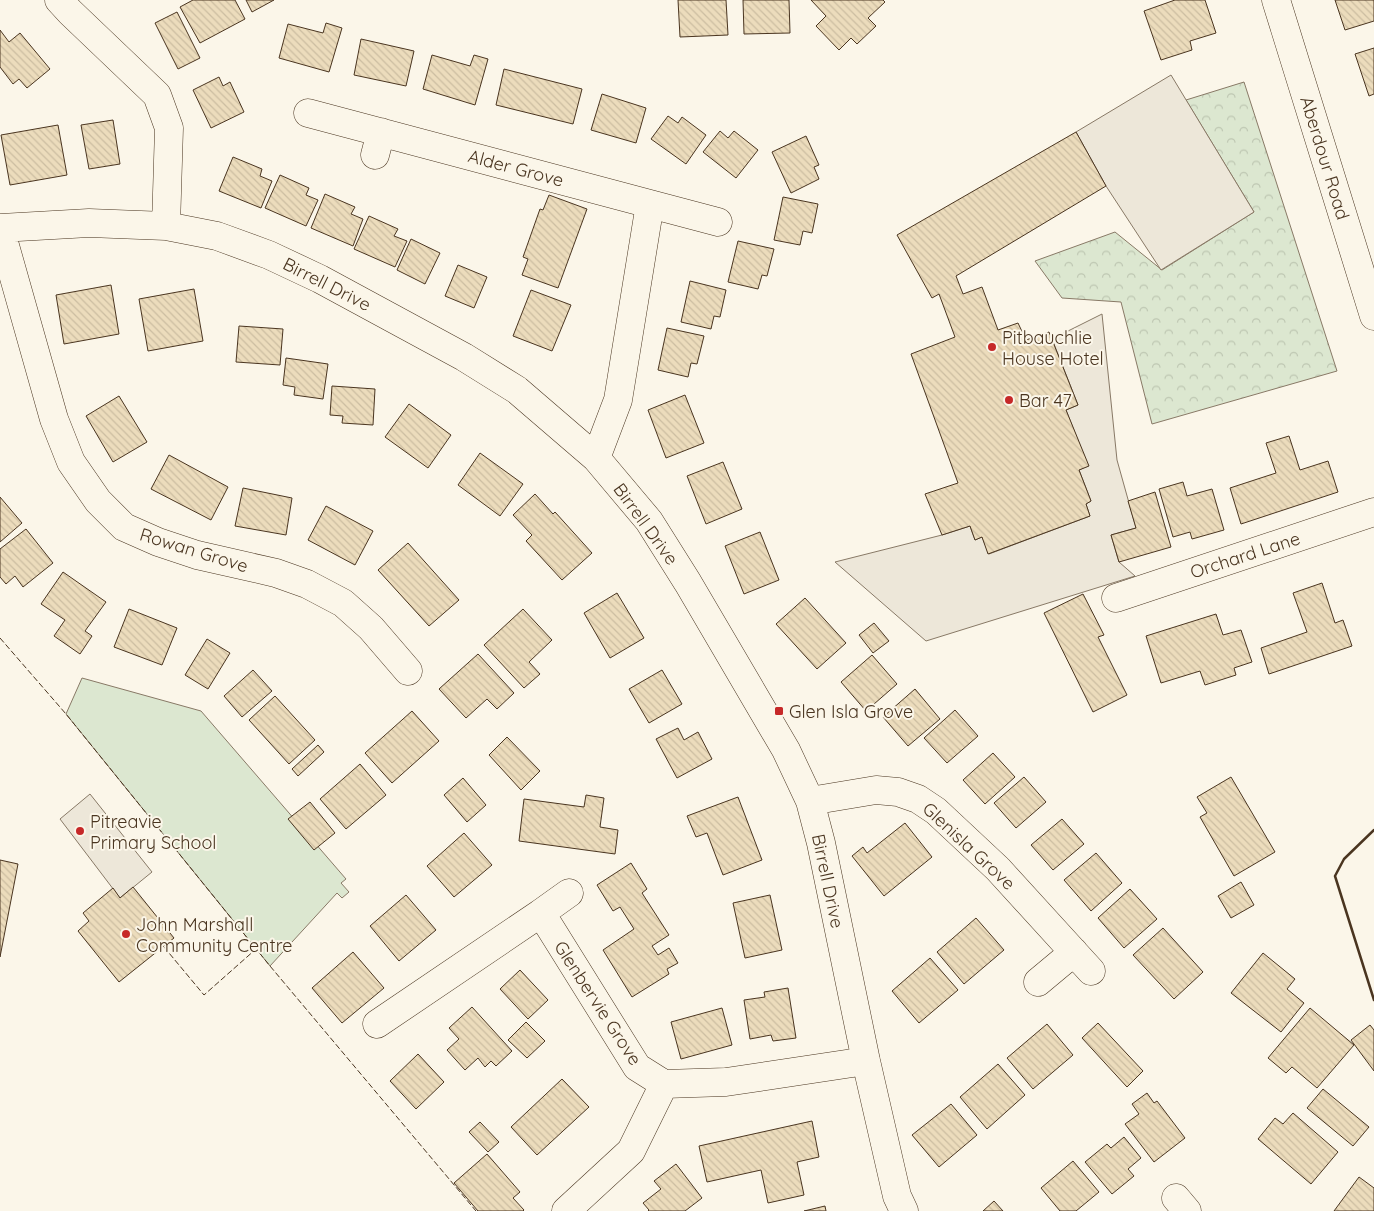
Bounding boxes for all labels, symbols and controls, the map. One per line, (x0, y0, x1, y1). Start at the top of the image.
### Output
street label: Aberdour Road (1295, 94, 1355, 222)
street label: Alder Grove (466, 144, 566, 192)
street label: Birrell Drive (279, 252, 375, 316)
place label: Pitbauchlie House Hotel (1002, 326, 1104, 370)
marker: Pitbauchlie House Hotel (986, 341, 998, 353)
place label: Bar 47 (1019, 389, 1072, 412)
marker: Bar 47 (1003, 394, 1015, 406)
street label: Birrell Drive (609, 479, 683, 569)
street label: Rowan Grove (137, 523, 251, 577)
street label: Orchard Lane (1187, 526, 1303, 584)
place label: Glen Isla Grove (789, 700, 913, 723)
marker: Glen Isla Grove (773, 705, 785, 717)
street label: Glenisla Grove (918, 797, 1020, 895)
place label: Pitreavie Primary School (90, 810, 216, 854)
marker: Pitreavie Primary School (74, 825, 86, 837)
street label: Birrell Drive (807, 832, 849, 930)
place label: John Marshall Community Centre (136, 913, 292, 957)
marker: John Marshall Community Centre (120, 928, 132, 940)
street label: Glenbervie Grove (549, 936, 647, 1070)

